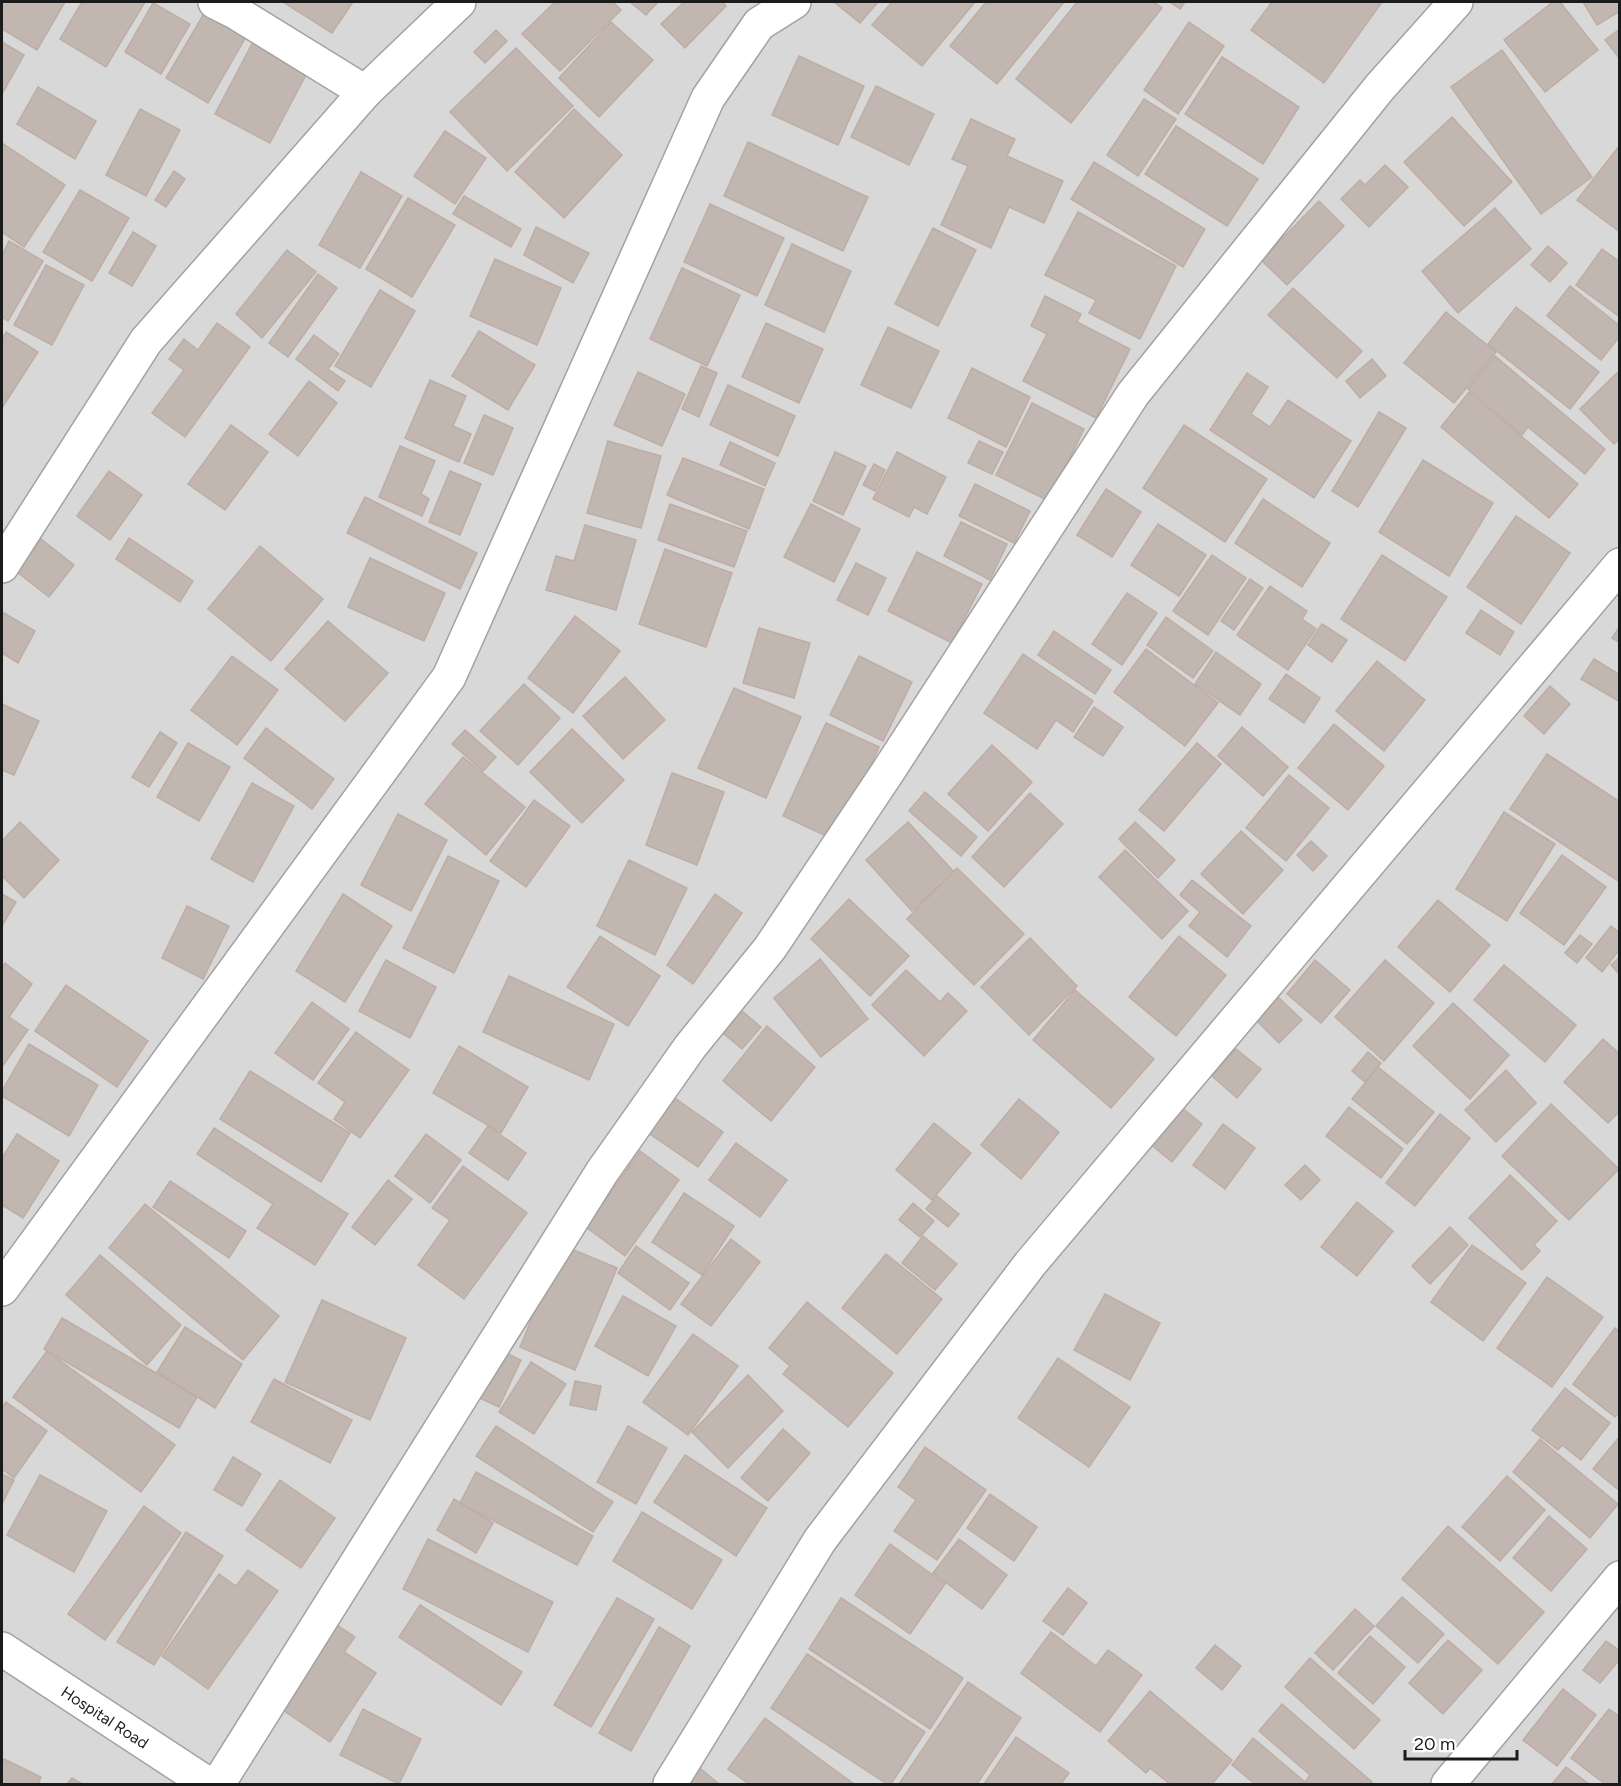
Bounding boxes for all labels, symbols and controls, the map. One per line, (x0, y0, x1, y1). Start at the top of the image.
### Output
street label: Hospital Road (57, 1682, 152, 1753)
scale bar (1405, 1723, 1518, 1761)
text: 20 m (1414, 1733, 1455, 1755)

